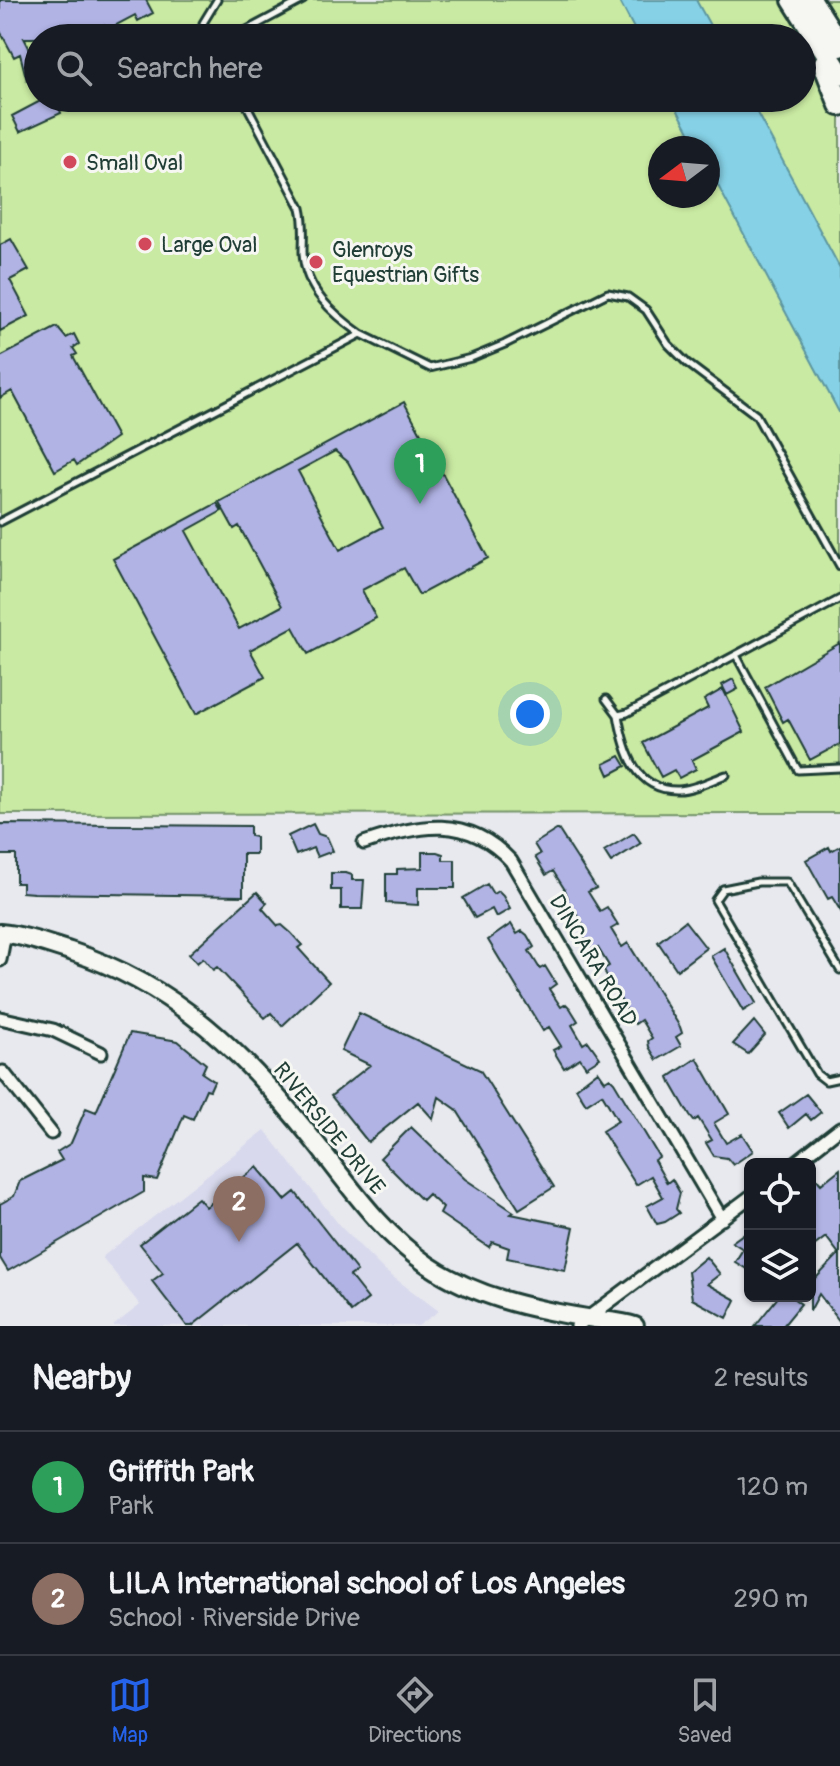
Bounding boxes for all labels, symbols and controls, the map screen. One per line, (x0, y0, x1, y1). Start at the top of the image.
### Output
search box (24, 24, 816, 112)
icon: search (52, 46, 96, 90)
text: Search here (116, 50, 263, 87)
north arrow (648, 136, 720, 208)
place label: Small Oval (86, 149, 183, 177)
marker: Small Oval (61, 153, 79, 171)
place label: Large Oval (161, 231, 258, 259)
marker: Large Oval (136, 235, 154, 253)
place label: Glenroys Equestrian Gifts (332, 236, 479, 289)
marker: Glenroys Equestrian Gifts (307, 253, 325, 271)
pin: 1 (394, 438, 446, 504)
your location (510, 694, 550, 734)
street label: DINCARA ROAD (543, 889, 644, 1032)
street label: RIVERSIDE DRIVE (267, 1057, 391, 1201)
map controls (744, 1158, 816, 1302)
button: locate (744, 1158, 816, 1230)
pin: 2 (213, 1176, 265, 1242)
button: layers (744, 1230, 816, 1302)
text: Nearby (32, 1357, 131, 1400)
text: 2 results (714, 1362, 808, 1394)
text: Griffith Park (108, 1453, 254, 1490)
text: 1 (53, 1471, 63, 1503)
text: 120 m (737, 1471, 808, 1503)
text: Park (108, 1490, 154, 1522)
text: LILA International school of Los Angeles (108, 1565, 625, 1602)
text: 2 (51, 1583, 65, 1615)
text: 290 m (734, 1583, 808, 1615)
text: School · Riverside Drive (108, 1602, 360, 1634)
tab: Map (108, 1673, 152, 1749)
tab: Directions (368, 1673, 461, 1749)
tab: Saved (677, 1673, 732, 1749)

